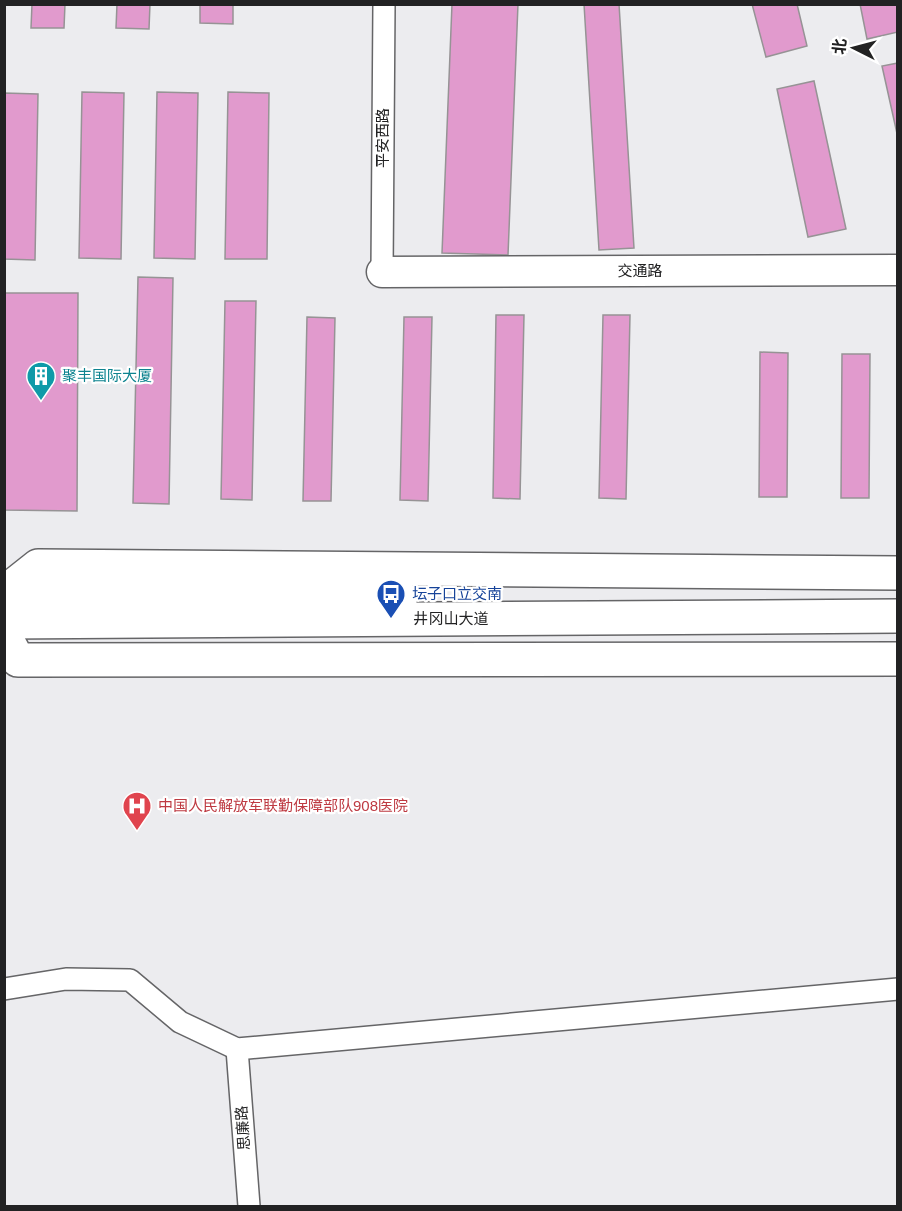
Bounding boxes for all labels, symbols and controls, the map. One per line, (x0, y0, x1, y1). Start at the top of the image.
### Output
north arrow (824, 18, 884, 78)
text: 北 (830, 38, 849, 55)
street label: 平安西路 (374, 108, 391, 168)
street label: 交通路 (617, 262, 663, 279)
building icon: 聚丰国际大厦 (25, 360, 57, 402)
place label: 聚丰国际大厦 (62, 367, 152, 384)
bus stop icon: 坛子口立交南 (375, 578, 407, 620)
place label: 坛子口立交南 (412, 585, 502, 602)
street label: 井冈山大道 (413, 610, 489, 627)
hospital icon: 中国人民解放军联勤保障部队908医院 (121, 790, 153, 832)
place label: 中国人民解放军联勤保障部队908医院 (158, 797, 408, 814)
street label: 思廉路 (232, 1105, 253, 1151)

